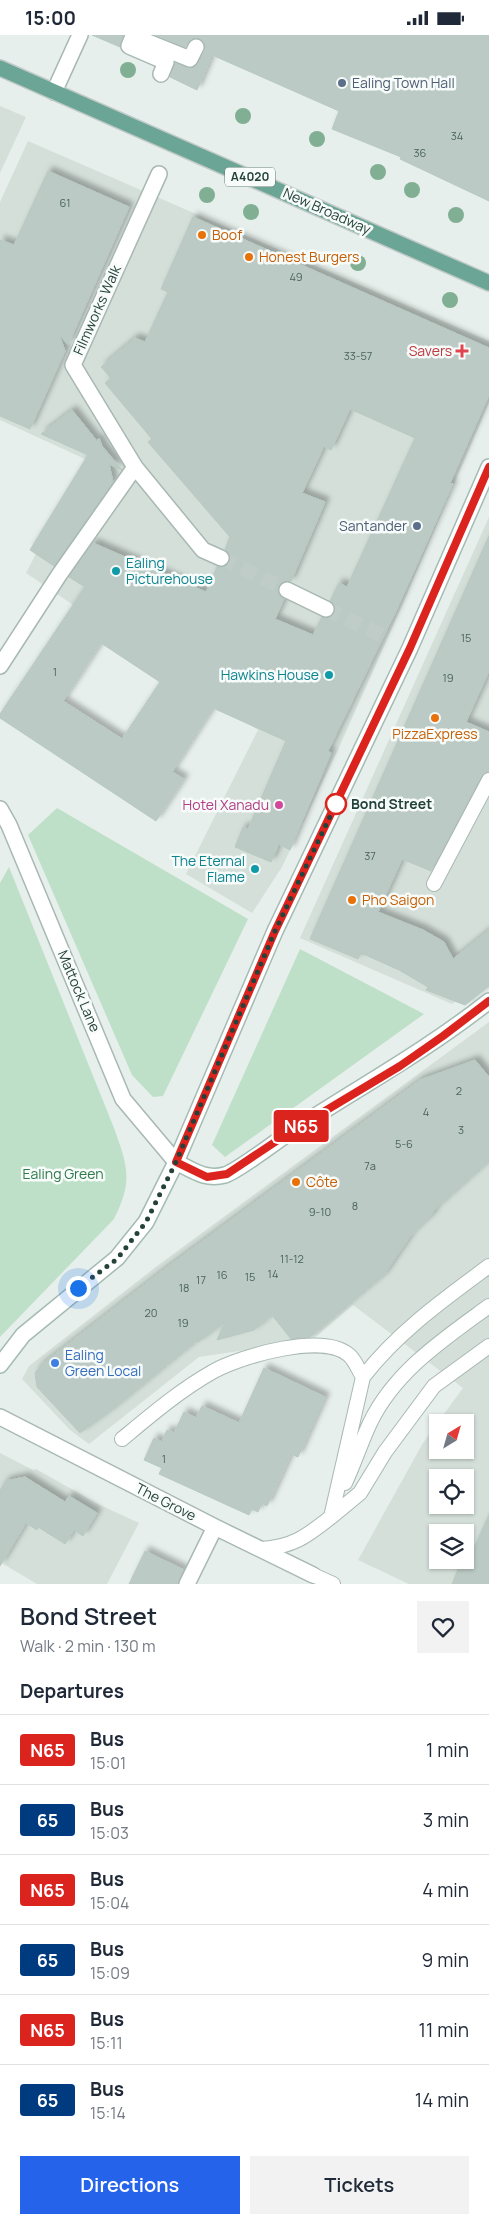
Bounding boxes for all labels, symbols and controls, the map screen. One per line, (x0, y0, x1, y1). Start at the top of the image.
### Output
text: 15:00 (25, 5, 76, 31)
place label: Ealing Town Hall (352, 73, 455, 92)
marker: Ealing Town Hall (336, 77, 348, 89)
house number: 34 (451, 128, 463, 143)
house number: 36 (414, 145, 427, 160)
road number: A4020 (225, 167, 275, 187)
street label: New Broadway (280, 183, 375, 239)
house number: 61 (60, 195, 70, 210)
place label: Boof (212, 225, 242, 244)
marker: Boof (196, 229, 208, 241)
place label: Honest Burgers (259, 247, 359, 266)
marker: Honest Burgers (243, 251, 255, 263)
street label: Filmworks Walk (68, 261, 125, 358)
house number: 49 (289, 269, 303, 284)
place label: Savers (409, 341, 452, 360)
marker: Savers (456, 345, 468, 357)
house number: 33-57 (344, 348, 372, 363)
place label: Santander (339, 516, 407, 535)
marker: Santander (411, 520, 423, 532)
place label: Ealing Picturehouse (126, 553, 213, 588)
marker: Ealing Picturehouse (110, 565, 122, 577)
house number: 15 (461, 630, 471, 645)
house number: 1 (53, 664, 57, 679)
place label: Hawkins House (221, 665, 319, 684)
marker: Hawkins House (323, 669, 335, 681)
house number: 19 (442, 670, 454, 685)
marker: PizzaExpress (429, 712, 441, 724)
place label: PizzaExpress (392, 724, 478, 743)
marker: Bond Street (325, 793, 347, 815)
place label: Bond Street (351, 794, 432, 813)
place label: Hotel Xanadu (183, 795, 269, 814)
marker: Hotel Xanadu (273, 799, 285, 811)
house number: 37 (364, 848, 376, 863)
place label: The Eternal Flame (171, 851, 245, 886)
marker: The Eternal Flame (249, 863, 261, 875)
place label: Pho Saigon (362, 890, 434, 909)
marker: Pho Saigon (346, 894, 358, 906)
street label: Mattock Lane (54, 947, 105, 1035)
house number: 2 (456, 1083, 462, 1098)
house number: 4 (423, 1104, 429, 1119)
line badge: N65 (272, 1110, 330, 1142)
text: N65 (284, 1114, 318, 1138)
house number: 3 (458, 1122, 464, 1137)
house number: 5-6 (395, 1136, 413, 1151)
house number: 7a (364, 1158, 376, 1173)
park label: Ealing Green (23, 1164, 103, 1183)
place label: Côte (306, 1172, 338, 1191)
marker: Côte (290, 1176, 302, 1188)
house number: 8 (352, 1198, 358, 1213)
house number: 9-10 (309, 1204, 331, 1219)
house number: 11-12 (280, 1251, 304, 1266)
house number: 14 (268, 1266, 278, 1281)
house number: 16 (216, 1267, 228, 1282)
house number: 15 (245, 1269, 255, 1284)
house number: 17 (196, 1272, 206, 1287)
your location (66, 1276, 91, 1301)
house number: 18 (179, 1280, 189, 1295)
house number: 20 (145, 1305, 157, 1320)
house number: 19 (177, 1315, 189, 1330)
place label: Ealing Green Local (65, 1345, 141, 1380)
marker: Ealing Green Local (49, 1357, 61, 1369)
north arrow (429, 1414, 474, 1459)
map controls (429, 1414, 474, 1569)
house number: 1 (162, 1451, 166, 1466)
button: locate (429, 1469, 474, 1514)
street label: The Grove (133, 1478, 200, 1525)
button: layers (429, 1524, 474, 1569)
text: Bond Street (20, 1599, 157, 1632)
button: heart (417, 1601, 469, 1653)
text: Walk · 2 min · 130 m (20, 1635, 156, 1657)
text: Departures (20, 1678, 124, 1704)
text: Bus (90, 1726, 124, 1752)
text: 1 min (426, 1737, 469, 1763)
text: N65 (30, 1738, 65, 1762)
text: 15:01 (90, 1752, 126, 1774)
text: Bus (90, 1796, 124, 1822)
text: 3 min (423, 1807, 469, 1833)
text: 65 (37, 1808, 58, 1832)
text: 15:03 (90, 1822, 129, 1844)
text: Bus (90, 1866, 124, 1892)
text: 4 min (422, 1877, 469, 1903)
text: N65 (30, 1878, 65, 1902)
text: 15:04 (90, 1892, 129, 1914)
text: Bus (90, 1936, 124, 1962)
text: 9 min (422, 1947, 469, 1973)
text: 65 (37, 1948, 58, 1972)
text: 15:09 (90, 1962, 130, 1984)
text: Bus (90, 2006, 124, 2032)
text: 11 min (419, 2017, 469, 2043)
text: N65 (30, 2018, 65, 2042)
text: 15:11 (90, 2032, 123, 2054)
text: Bus (90, 2076, 124, 2102)
text: 14 min (415, 2087, 469, 2113)
text: 65 (37, 2088, 58, 2112)
text: 15:14 (90, 2102, 126, 2124)
button: Directions (20, 2156, 240, 2214)
button: Tickets (250, 2156, 469, 2214)

